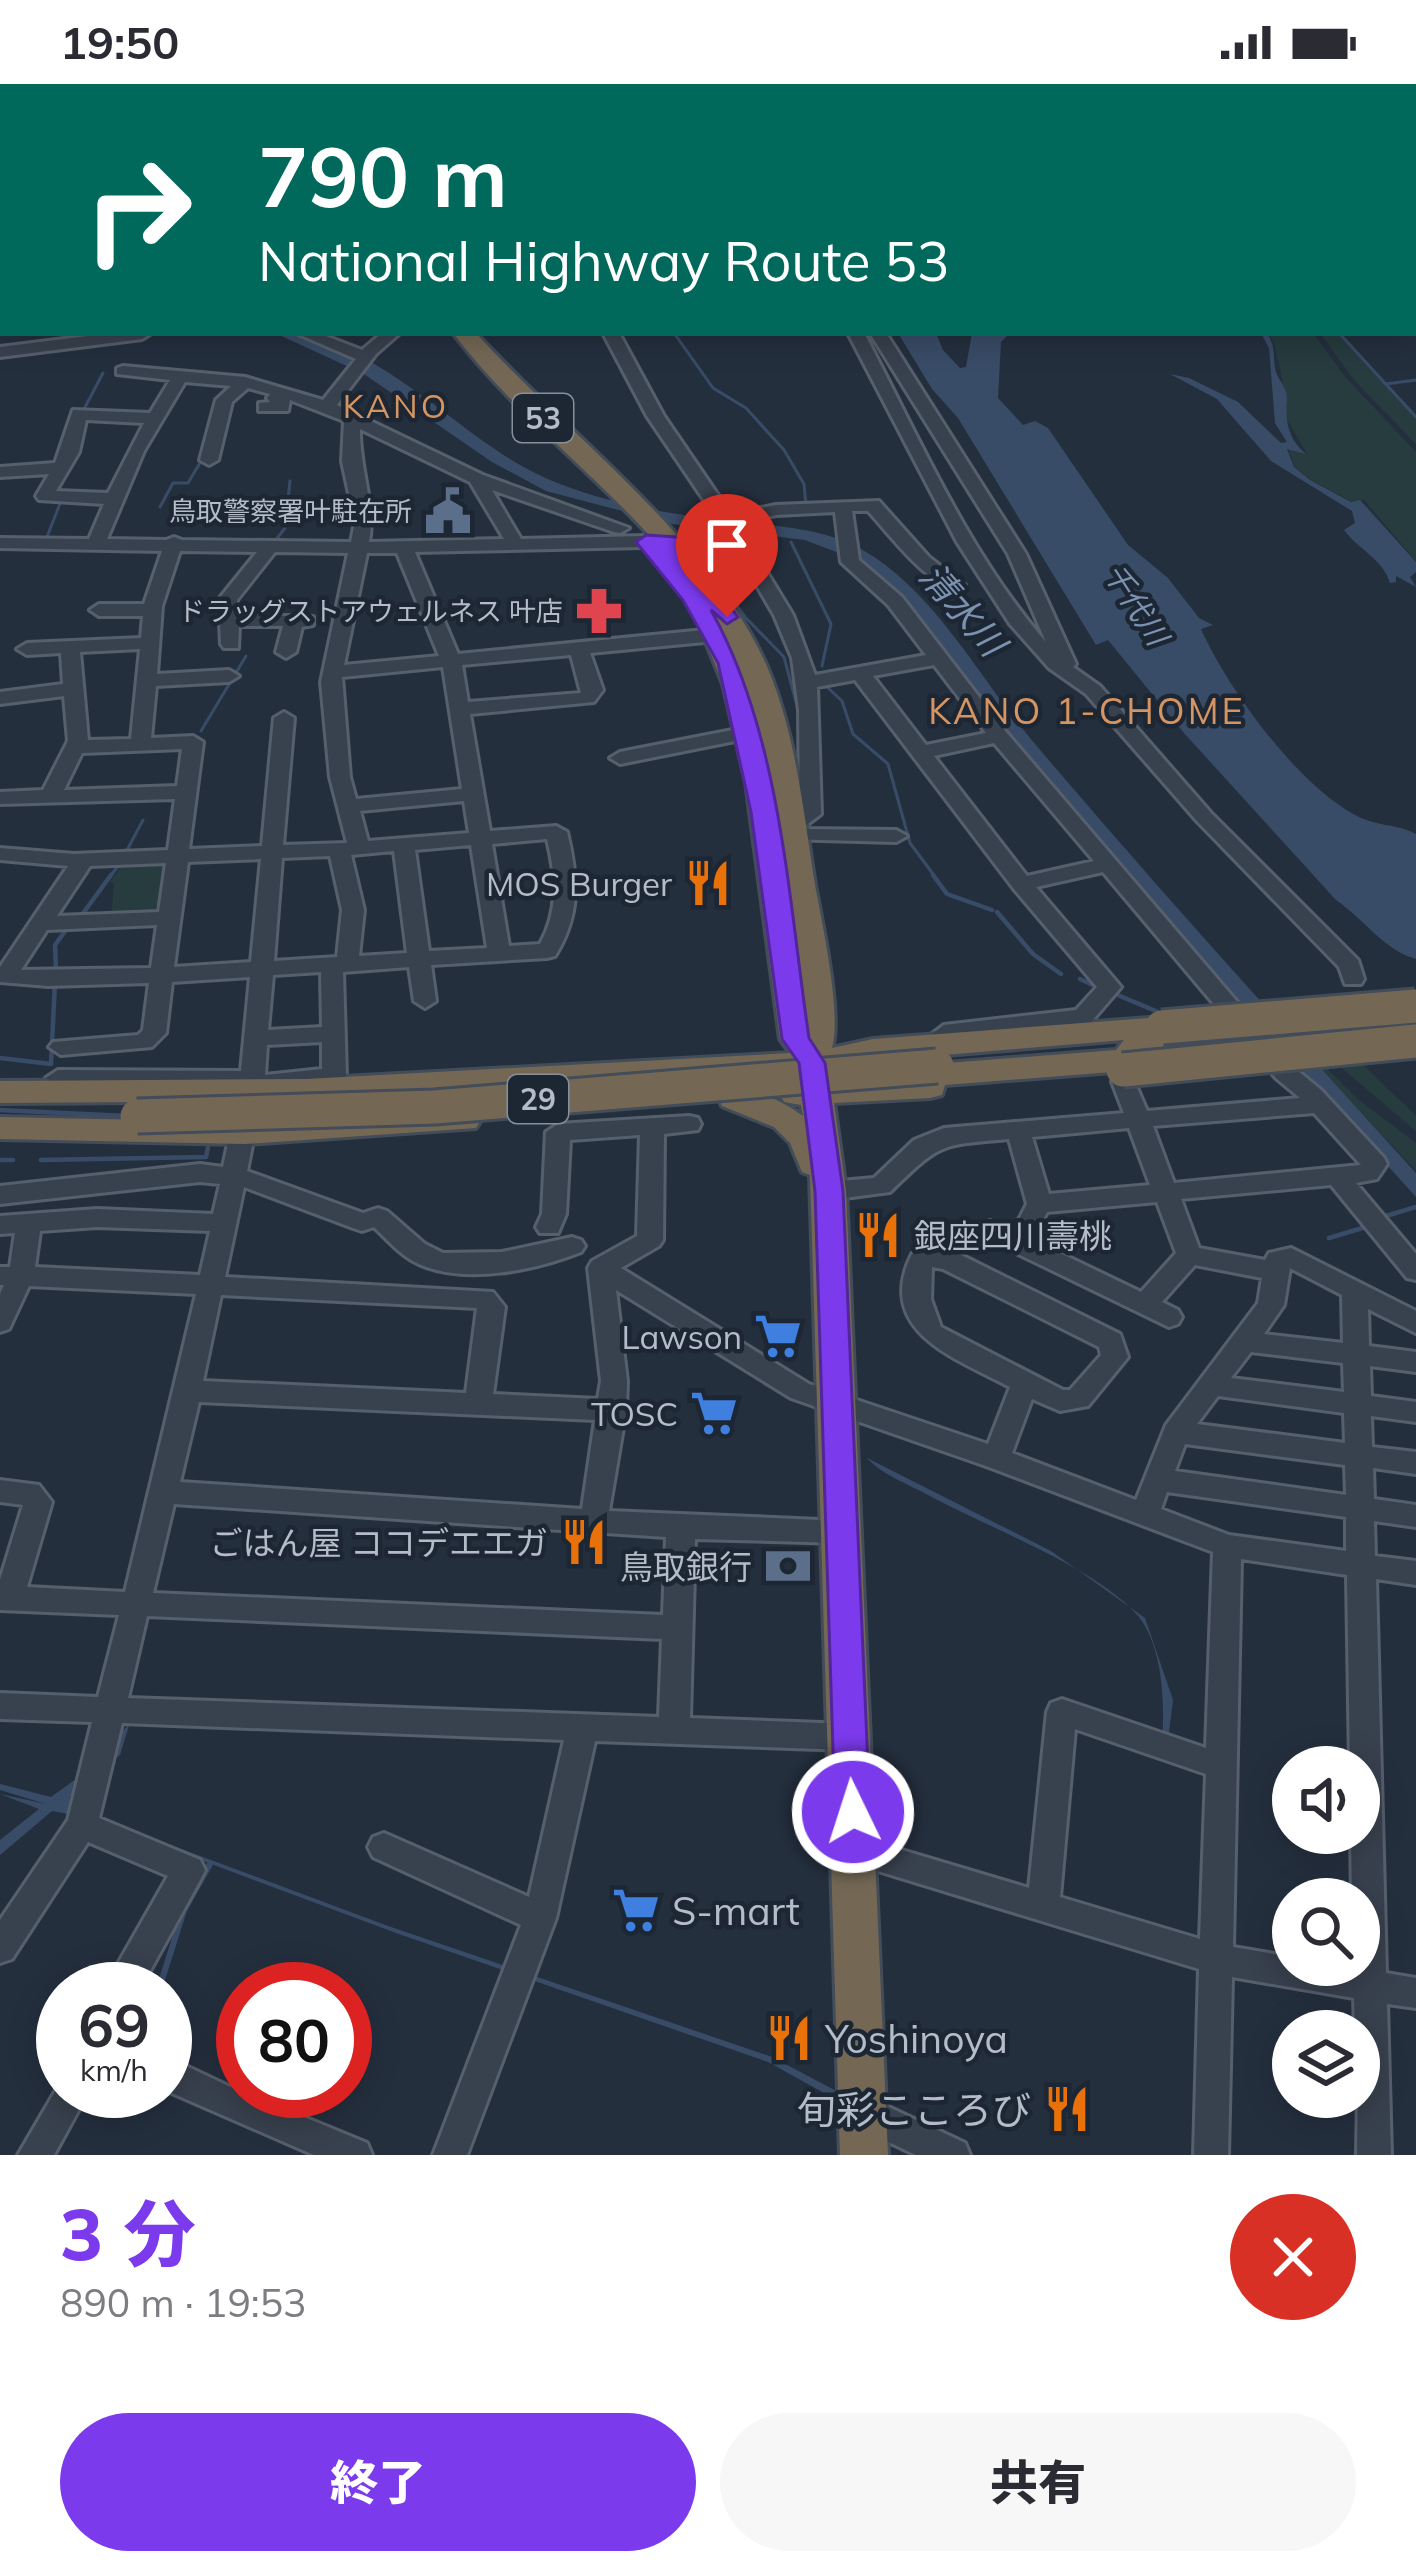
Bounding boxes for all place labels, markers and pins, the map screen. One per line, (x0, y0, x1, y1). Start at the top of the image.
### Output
public building icon: 鳥取警察署叶駐在所 (423, 486, 473, 536)
place label: 鳥取警察署叶駐在所 (169, 494, 412, 528)
pin (676, 494, 778, 617)
pharmacy icon: ドラッグストアウェルネス 叶店 (574, 586, 624, 636)
place label: ドラッグストアウェルネス 叶店 (178, 594, 563, 628)
restaurant icon: MOS Burger (683, 858, 733, 908)
place label: MOS Burger (486, 863, 672, 904)
restaurant icon: 銀座四川壽桃 (853, 1210, 903, 1260)
place label: 銀座四川壽桃 (914, 1215, 1112, 1256)
supermarket icon: Lawson (753, 1311, 803, 1361)
place label: Lawson (621, 1316, 742, 1357)
supermarket icon: TOSC (689, 1388, 739, 1438)
place label: TOSC (591, 1393, 678, 1434)
restaurant icon: ごはん屋 ココデエエガ (559, 1517, 609, 1567)
place label: ごはん屋 ココデエエガ (209, 1522, 548, 1563)
bank icon: 鳥取銀行 (763, 1541, 813, 1591)
place label: 鳥取銀行 (620, 1546, 752, 1587)
supermarket icon: S-mart (611, 1885, 661, 1935)
place label: S-mart (672, 1886, 800, 1935)
restaurant icon: Yoshinoya (764, 2013, 814, 2063)
place label: Yoshinoya (824, 2014, 1008, 2063)
restaurant icon: 旬彩こころび (1042, 2084, 1092, 2134)
place label: 旬彩こころび (797, 2085, 1031, 2134)

